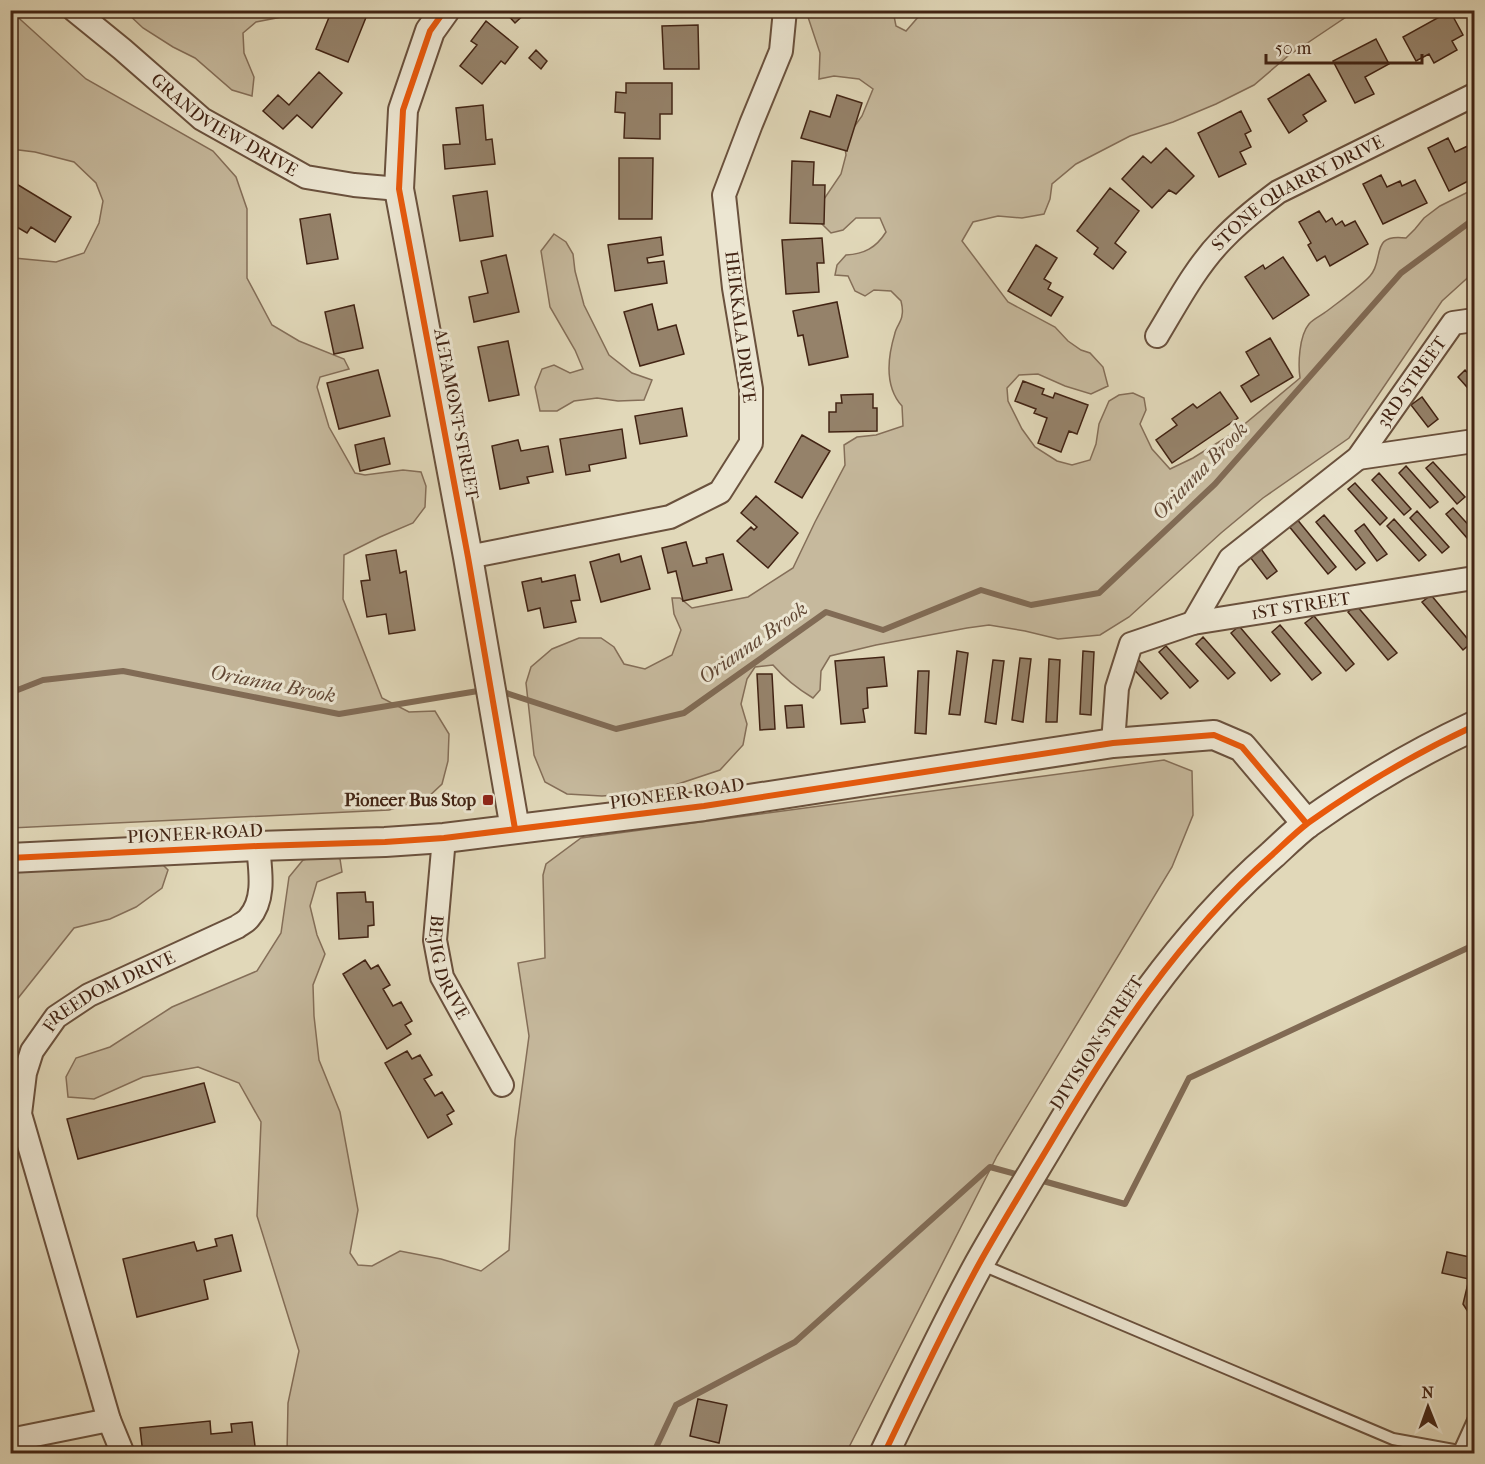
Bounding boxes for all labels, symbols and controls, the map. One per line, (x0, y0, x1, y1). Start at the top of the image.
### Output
scale bar (1266, 27, 1422, 65)
text: 50 m (1275, 38, 1312, 59)
street label: GRANDVIEW DRIVE (147, 69, 301, 181)
street label: STONE QUARRY DRIVE (1207, 131, 1387, 255)
street label: HEIKKALA DRIVE (720, 250, 760, 404)
street label: ALTAMONT STREET (429, 326, 483, 502)
street label: 3RD STREET (1372, 332, 1451, 432)
water label: Orianna Brook (1148, 417, 1252, 525)
street label: 1ST STREET (1250, 587, 1353, 624)
water label: Orianna Brook (694, 597, 812, 689)
water label: Orianna Brook (208, 661, 338, 707)
street label: PIONEER ROAD (608, 774, 746, 814)
place label: Pioneer Bus Stop (344, 790, 476, 811)
marker: Pioneer Bus Stop (481, 793, 495, 807)
street label: PIONEER ROAD (127, 820, 263, 848)
street label: BEJIG DRIVE (424, 914, 474, 1023)
street label: FREEDOM DRIVE (38, 946, 178, 1036)
street label: DIVISION STREET (1046, 971, 1149, 1114)
north arrow (1398, 1377, 1458, 1437)
text: N (1422, 1383, 1435, 1402)

